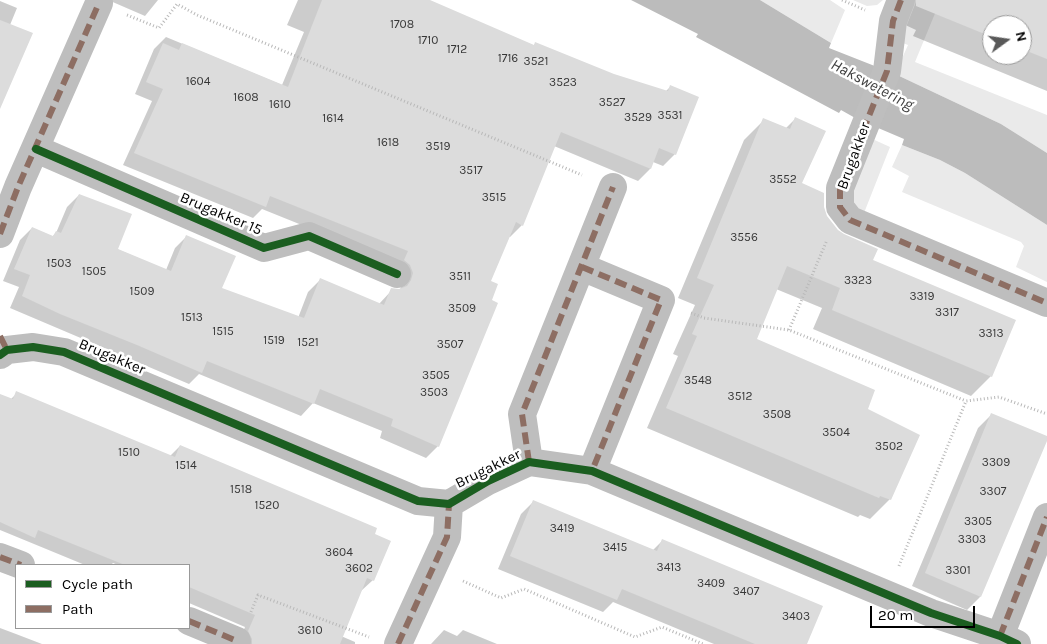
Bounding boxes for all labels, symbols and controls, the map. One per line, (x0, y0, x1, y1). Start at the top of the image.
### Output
north arrow (982, 15, 1032, 65)
house number: 1708 (390, 18, 414, 32)
text: N (1012, 30, 1031, 43)
house number: 1710 (418, 34, 438, 48)
house number: 1712 (447, 43, 467, 57)
house number: 1716 (498, 52, 518, 66)
house number: 3521 (524, 55, 548, 69)
water label: Hakswetering (827, 55, 917, 115)
house number: 1604 (186, 75, 210, 89)
house number: 3523 (549, 76, 577, 90)
house number: 1608 (233, 91, 259, 105)
house number: 3527 (599, 96, 625, 110)
house number: 1610 (269, 98, 291, 112)
house number: 3531 (658, 109, 682, 123)
house number: 3529 (624, 111, 652, 125)
house number: 1614 (322, 112, 344, 126)
street label: Brugakker (833, 120, 875, 192)
house number: 1618 (377, 136, 399, 150)
house number: 3519 (426, 140, 450, 154)
house number: 3517 (459, 164, 483, 178)
house number: 3552 (769, 173, 797, 187)
street label: Brugakker 15 (177, 189, 265, 239)
house number: 3515 (482, 191, 506, 205)
house number: 3556 (730, 231, 758, 245)
house number: 1503 (47, 257, 71, 271)
house number: 1505 (82, 265, 106, 279)
house number: 3511 (449, 270, 471, 284)
house number: 3323 (844, 274, 872, 288)
house number: 1509 (130, 285, 154, 299)
house number: 3319 (909, 290, 935, 304)
house number: 3509 (448, 302, 476, 316)
house number: 3317 (935, 306, 959, 320)
house number: 1513 (181, 311, 203, 325)
house number: 1515 (212, 325, 234, 339)
house number: 3313 (978, 327, 1004, 341)
house number: 1519 (263, 334, 285, 348)
street label: Brugakker (76, 335, 148, 379)
house number: 1521 (297, 336, 319, 350)
house number: 3507 (437, 338, 463, 352)
house number: 3505 (422, 369, 450, 383)
house number: 3548 (684, 374, 712, 388)
house number: 3503 (420, 386, 448, 400)
house number: 3512 (728, 390, 752, 404)
house number: 3508 (763, 408, 791, 422)
house number: 3504 (822, 426, 850, 440)
house number: 3502 (875, 440, 903, 454)
street label: Brugakker (452, 445, 524, 493)
house number: 1510 (118, 446, 140, 460)
house number: 3309 (982, 456, 1010, 470)
house number: 1514 (175, 459, 197, 473)
house number: 1518 (230, 483, 252, 497)
house number: 3307 (980, 485, 1006, 499)
house number: 1520 (255, 499, 279, 513)
house number: 3305 (964, 515, 992, 529)
house number: 3419 (550, 522, 574, 536)
house number: 3303 (958, 533, 986, 547)
house number: 3415 (603, 541, 627, 555)
house number: 3604 (325, 546, 353, 560)
house number: 3413 (657, 561, 681, 575)
house number: 3602 (345, 562, 373, 576)
legend (15, 564, 190, 629)
house number: 3301 (945, 564, 971, 578)
text: Cycle path (62, 575, 133, 593)
house number: 3409 (697, 577, 725, 591)
house number: 3407 (733, 585, 759, 599)
scale bar (872, 596, 977, 628)
text: Path (62, 600, 93, 618)
text: 20 m (878, 606, 913, 624)
house number: 3403 (782, 610, 810, 624)
house number: 3610 (297, 624, 323, 638)

